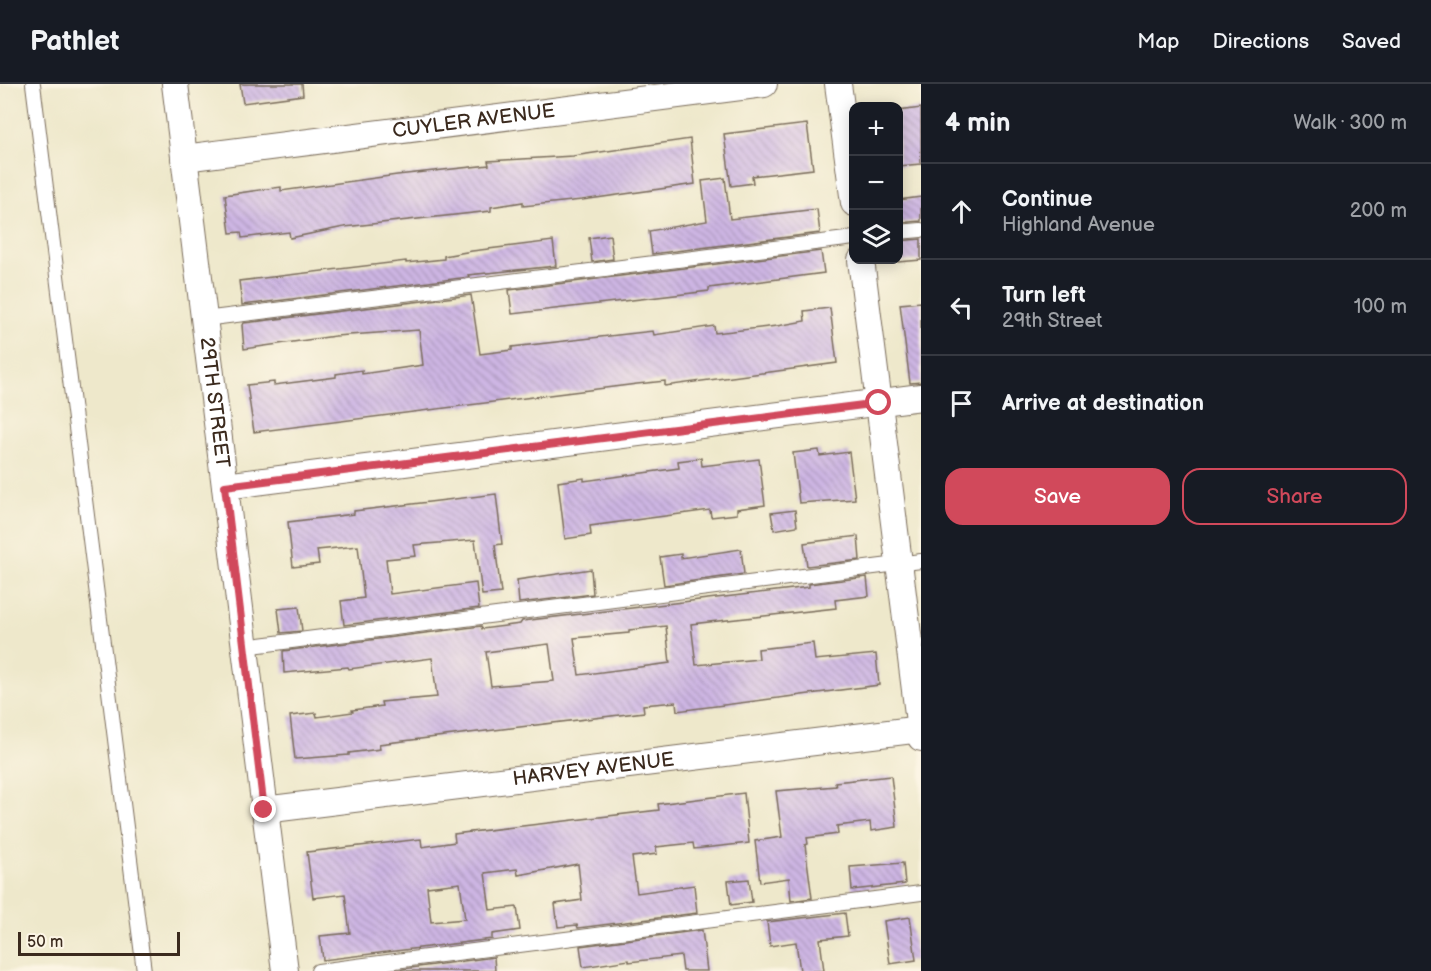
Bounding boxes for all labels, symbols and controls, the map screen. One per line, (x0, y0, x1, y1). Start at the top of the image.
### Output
text: Pathlet (30, 25, 119, 58)
text: Map (1137, 29, 1180, 54)
text: Directions (1213, 29, 1309, 54)
text: Saved (1342, 29, 1401, 54)
street label: CUYLER AVENUE (391, 99, 556, 143)
map controls (849, 102, 903, 264)
button: + (849, 102, 903, 156)
text: 4 min (945, 108, 1010, 139)
text: Walk · 300 m (1294, 111, 1407, 135)
button: − (849, 156, 903, 210)
text: Continue (1002, 186, 1092, 213)
icon: ahead (945, 195, 978, 228)
text: 200 m (1350, 199, 1407, 223)
button: layers (849, 210, 903, 264)
text: Highland Avenue (1002, 213, 1155, 237)
text: Turn left (1002, 282, 1086, 309)
icon: left (945, 291, 978, 324)
text: 100 m (1354, 295, 1407, 319)
text: 29th Street (1002, 309, 1102, 333)
street label: 29TH STREET (195, 336, 235, 469)
icon: arrive (945, 387, 978, 420)
route start (865, 389, 891, 415)
text: Arrive at destination (1002, 390, 1204, 417)
button: Save (945, 468, 1170, 525)
button: Share (1182, 468, 1407, 525)
street label: HARVEY AVENUE (511, 748, 676, 791)
route end (250, 796, 276, 822)
scale bar (18, 929, 180, 956)
text: 50 m (27, 933, 63, 952)

